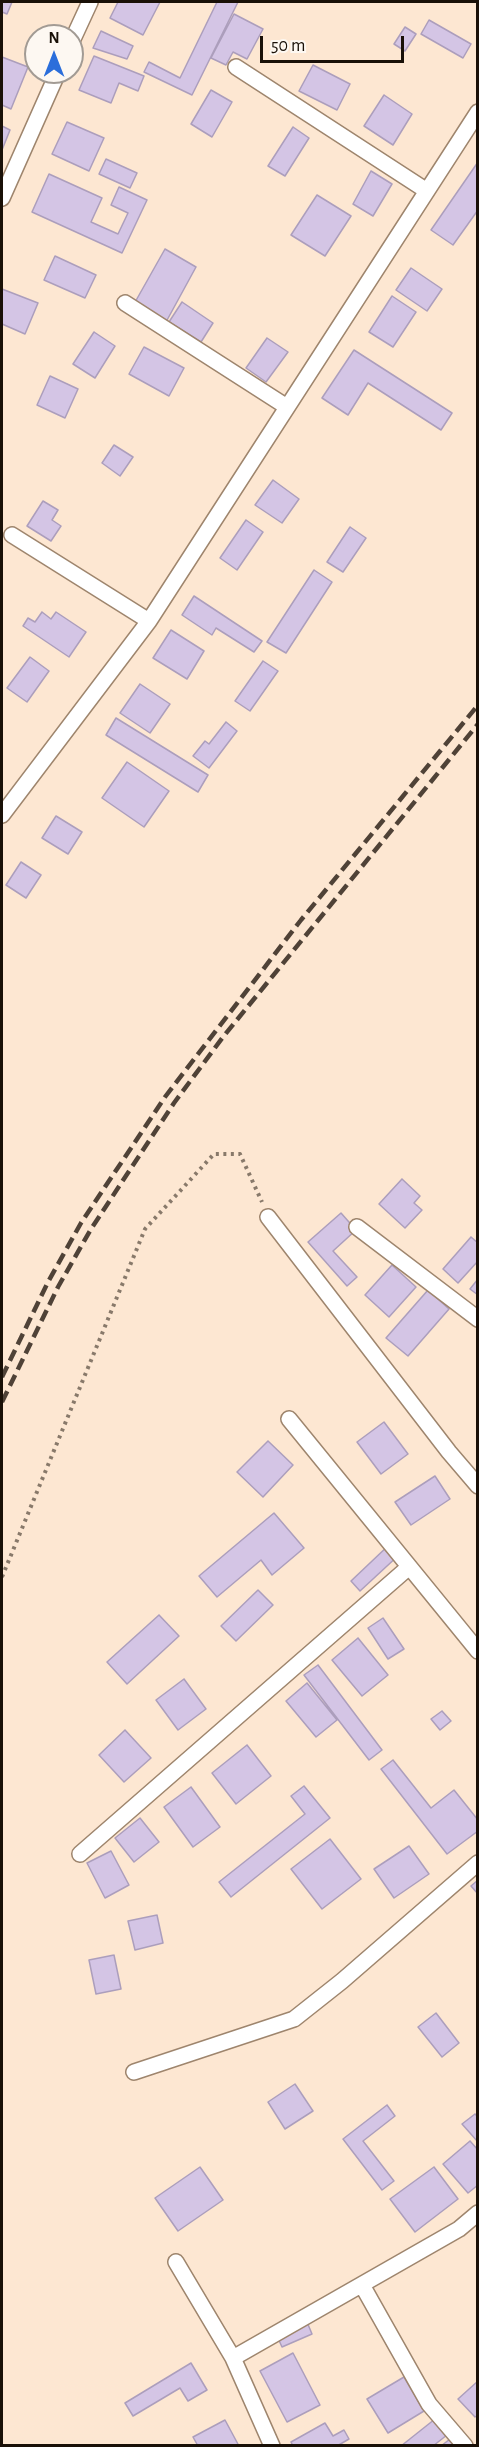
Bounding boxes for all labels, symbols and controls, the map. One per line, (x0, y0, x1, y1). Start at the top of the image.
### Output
north arrow (24, 24, 84, 84)
scale bar (263, 24, 407, 62)
text: N (48, 30, 60, 46)
text: 50 m (271, 37, 305, 55)

